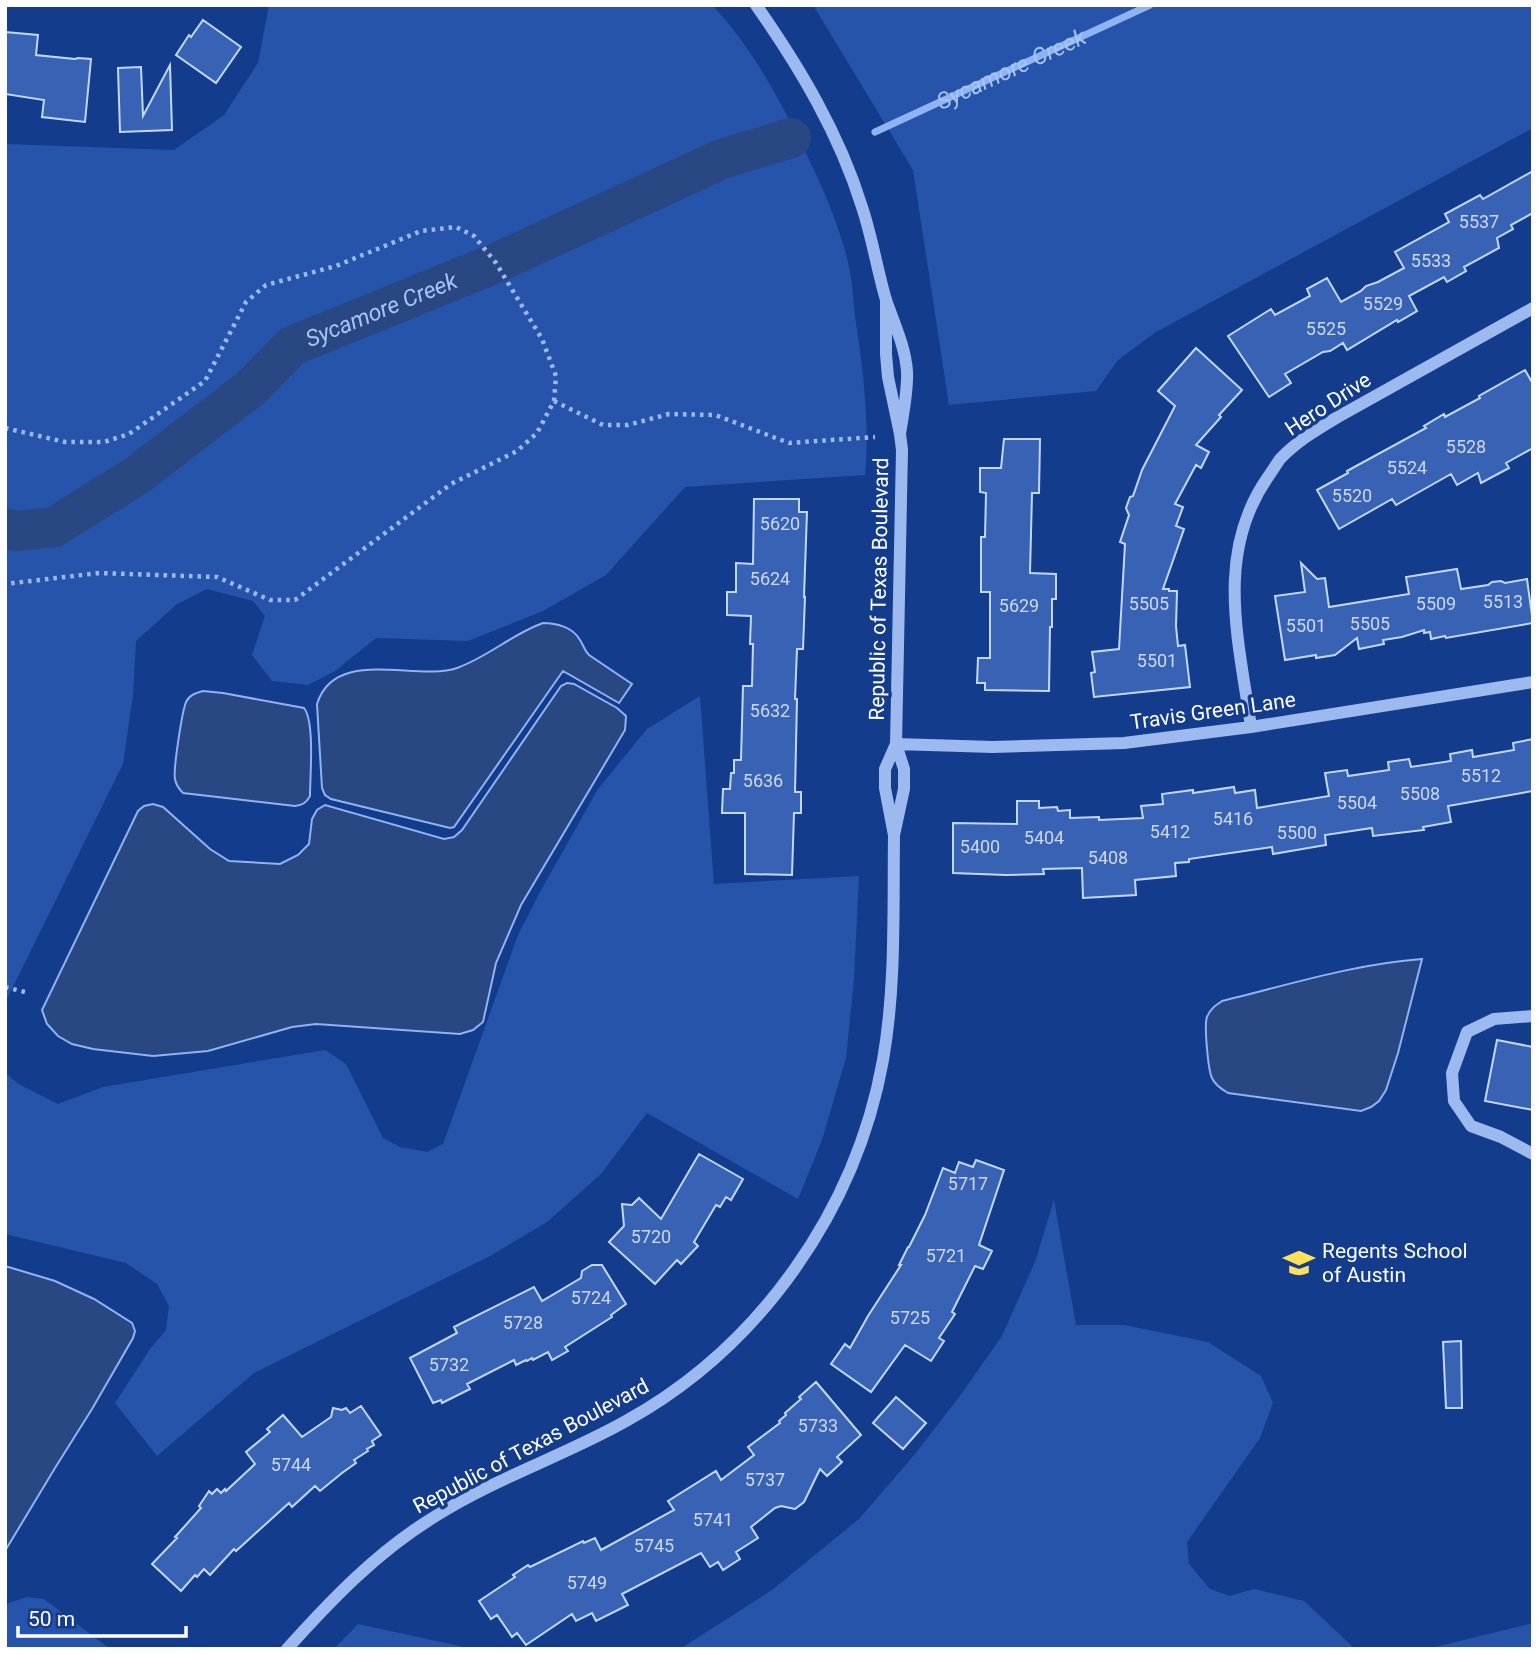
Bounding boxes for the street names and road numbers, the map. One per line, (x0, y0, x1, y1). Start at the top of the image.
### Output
street label: Hero Drive (1281, 367, 1375, 441)
street label: Republic of Texas Boulevard (865, 457, 893, 721)
street label: Travis Green Lane (1129, 688, 1297, 734)
street label: Republic of Texas Boulevard (409, 1374, 653, 1518)

